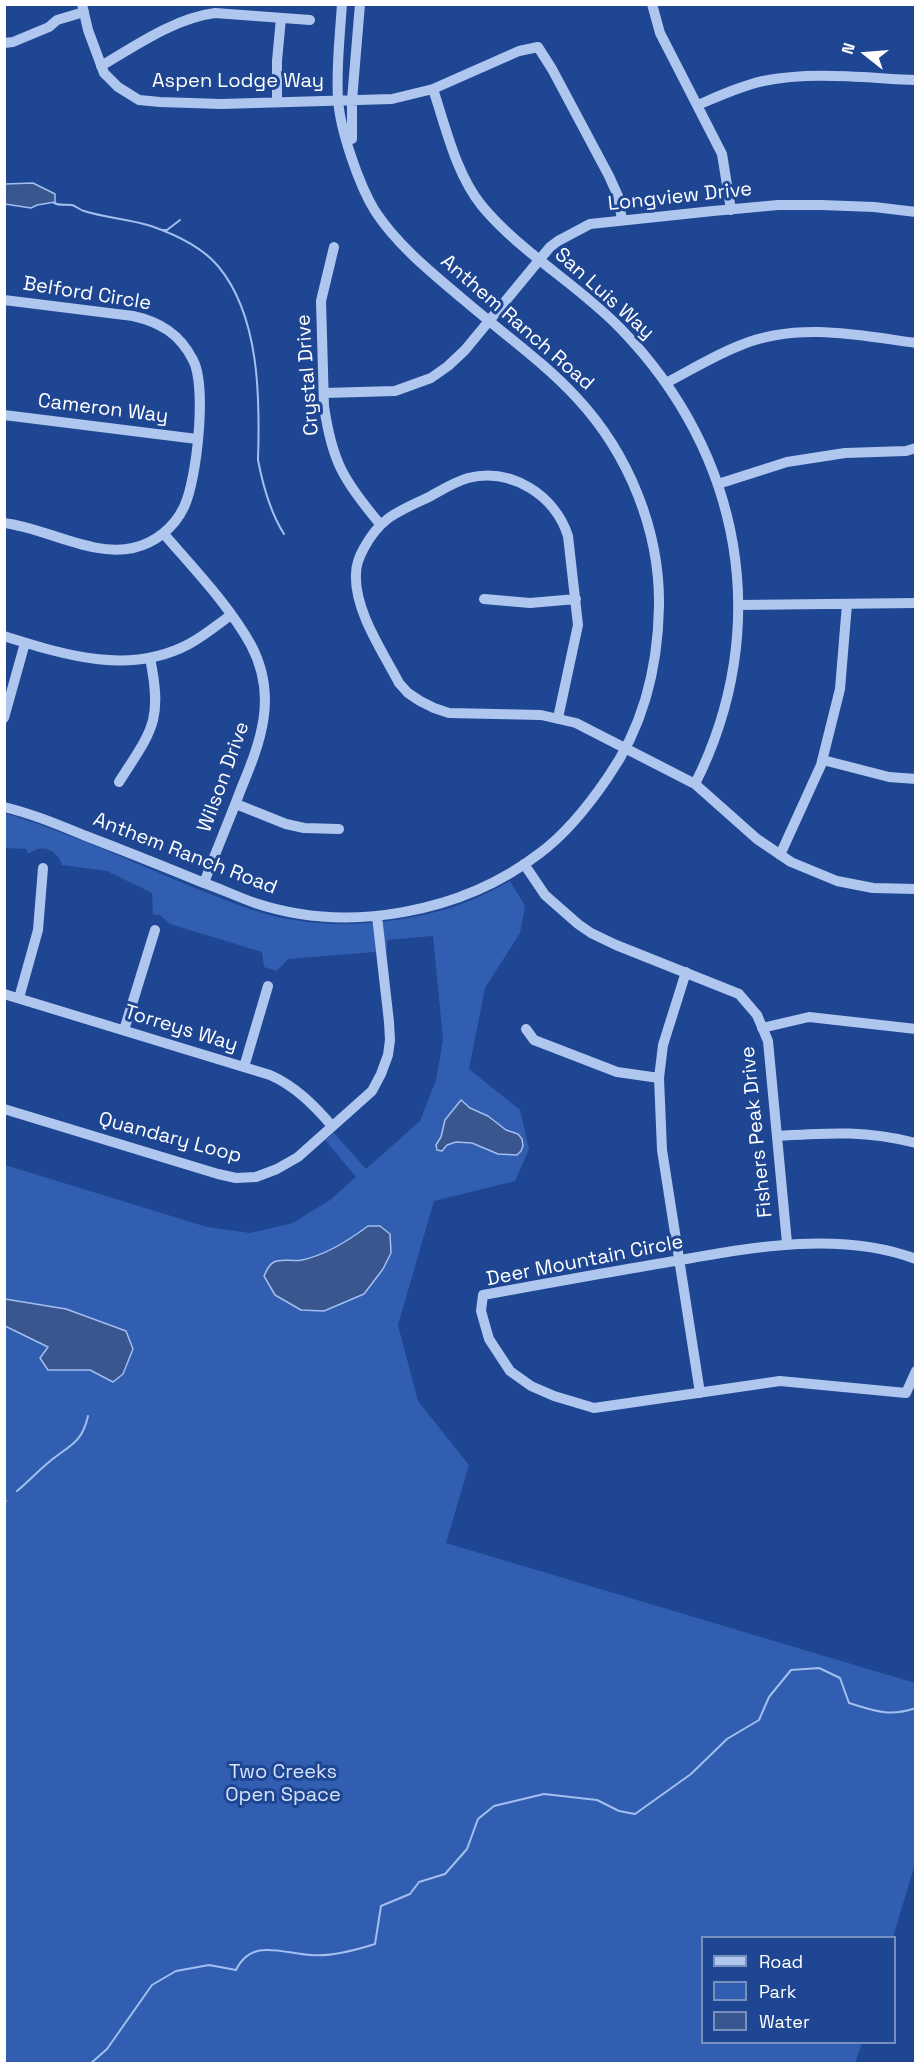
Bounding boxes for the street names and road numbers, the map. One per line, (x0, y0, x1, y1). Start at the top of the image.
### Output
street label: Aspen Lodge Way (152, 70, 324, 94)
street label: Longview Drive (607, 178, 753, 216)
street label: San Luis Way (549, 243, 659, 345)
street label: Anthem Ranch Road (436, 250, 598, 396)
street label: Belford Circle (21, 272, 153, 316)
street label: Crystal Drive (292, 314, 324, 436)
street label: Cameron Way (36, 389, 170, 429)
street label: Wilson Drive (193, 719, 255, 835)
street label: Anthem Ranch Road (90, 808, 280, 900)
street label: Torreys Way (121, 1000, 241, 1058)
street label: Fishers Peak Drive (736, 1045, 778, 1219)
street label: Quandary Loop (96, 1107, 244, 1169)
street label: Deer Mountain Circle (485, 1230, 685, 1292)

